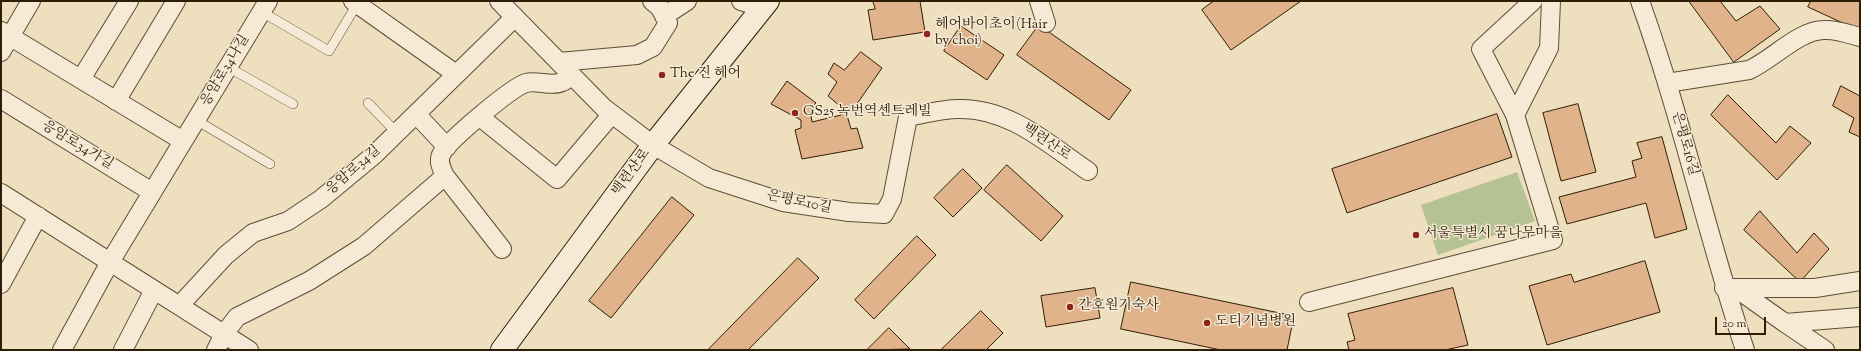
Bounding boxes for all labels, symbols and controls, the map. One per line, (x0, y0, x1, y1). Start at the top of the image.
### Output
place label: 헤어바이초이(Hair by choi) (935, 18, 1047, 50)
marker: 헤어바이초이(Hair by choi) (922, 29, 932, 39)
street label: 응암로34나길 (198, 32, 254, 110)
place label: The 진 헤어 (670, 67, 741, 83)
marker: The 진 헤어 (657, 70, 667, 80)
place label: GS25 녹번역센트레빌 (803, 105, 932, 121)
marker: GS25 녹번역센트레빌 (790, 108, 800, 118)
street label: 은평로16길 (1667, 110, 1701, 178)
street label: 응암로34가길 (38, 118, 116, 174)
street label: 백련산로 (1019, 121, 1073, 165)
street label: 응암로34길 (323, 143, 385, 199)
street label: 백련산로 (609, 146, 655, 200)
street label: 은평로10길 (765, 188, 833, 218)
place label: 서울특별시 꿈나무마을 (1424, 227, 1562, 243)
marker: 서울특별시 꿈나무마을 (1411, 230, 1421, 240)
place label: 간호원기숙사 (1078, 299, 1159, 315)
marker: 간호원기숙사 (1065, 302, 1075, 312)
scale bar (1717, 309, 1768, 335)
place label: 도티기념병원 (1215, 315, 1296, 331)
text: 20 m (1722, 315, 1746, 333)
marker: 도티기념병원 (1202, 318, 1212, 328)

